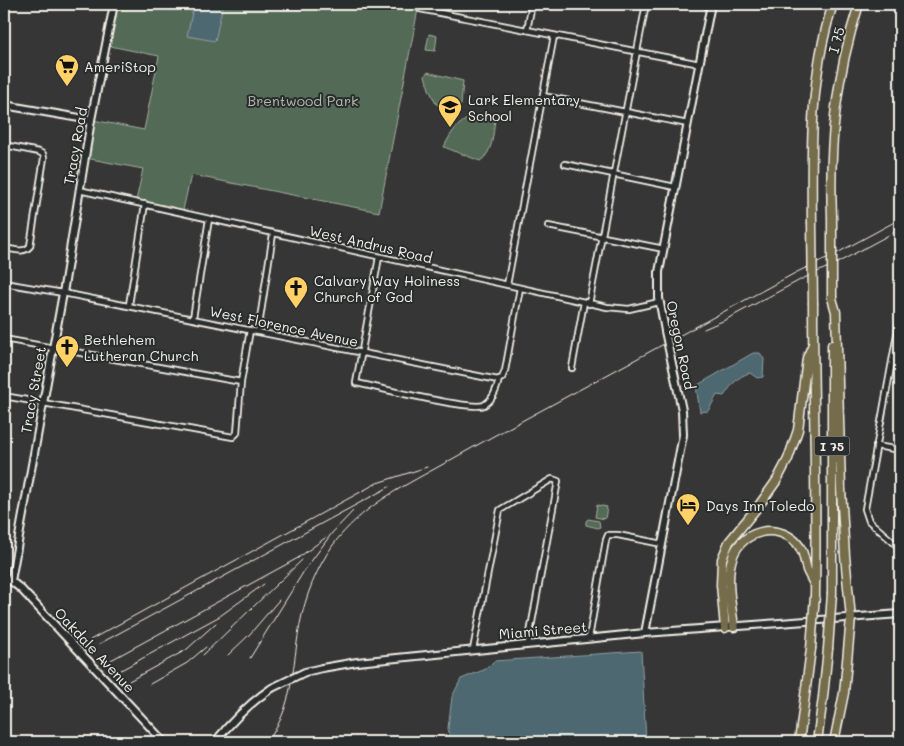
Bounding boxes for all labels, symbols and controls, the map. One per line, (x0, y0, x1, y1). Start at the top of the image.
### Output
street label: I 75 (823, 25, 849, 55)
supermarket icon: AmeriStop (54, 53, 80, 87)
place label: AmeriStop (84, 57, 156, 76)
place label: Lark Elementary School (468, 90, 580, 125)
park label: Brentwood Park (248, 91, 358, 110)
school or university icon: Lark Elementary School (437, 94, 463, 128)
street label: Tracy Road (59, 106, 91, 186)
street label: West Andrus Road (308, 221, 434, 267)
place label: Calvary Way Holiness Church of God (314, 271, 460, 306)
church icon: Calvary Way Holiness Church of God (283, 275, 309, 309)
street label: Oregon Road (662, 299, 700, 391)
street label: West Florence Avenue (208, 301, 360, 351)
place label: Bethlehem Lutheran Church (84, 330, 199, 365)
church icon: Bethlehem Lutheran Church (54, 334, 80, 368)
street label: Tracy Street (16, 345, 50, 435)
road number: I 75 (814, 436, 850, 456)
hotel icon: Days Inn Toledo (675, 492, 701, 526)
place label: Days Inn Toledo (706, 496, 815, 515)
street label: Oakdale Avenue (51, 603, 139, 697)
street label: Miami Street (498, 617, 588, 643)

